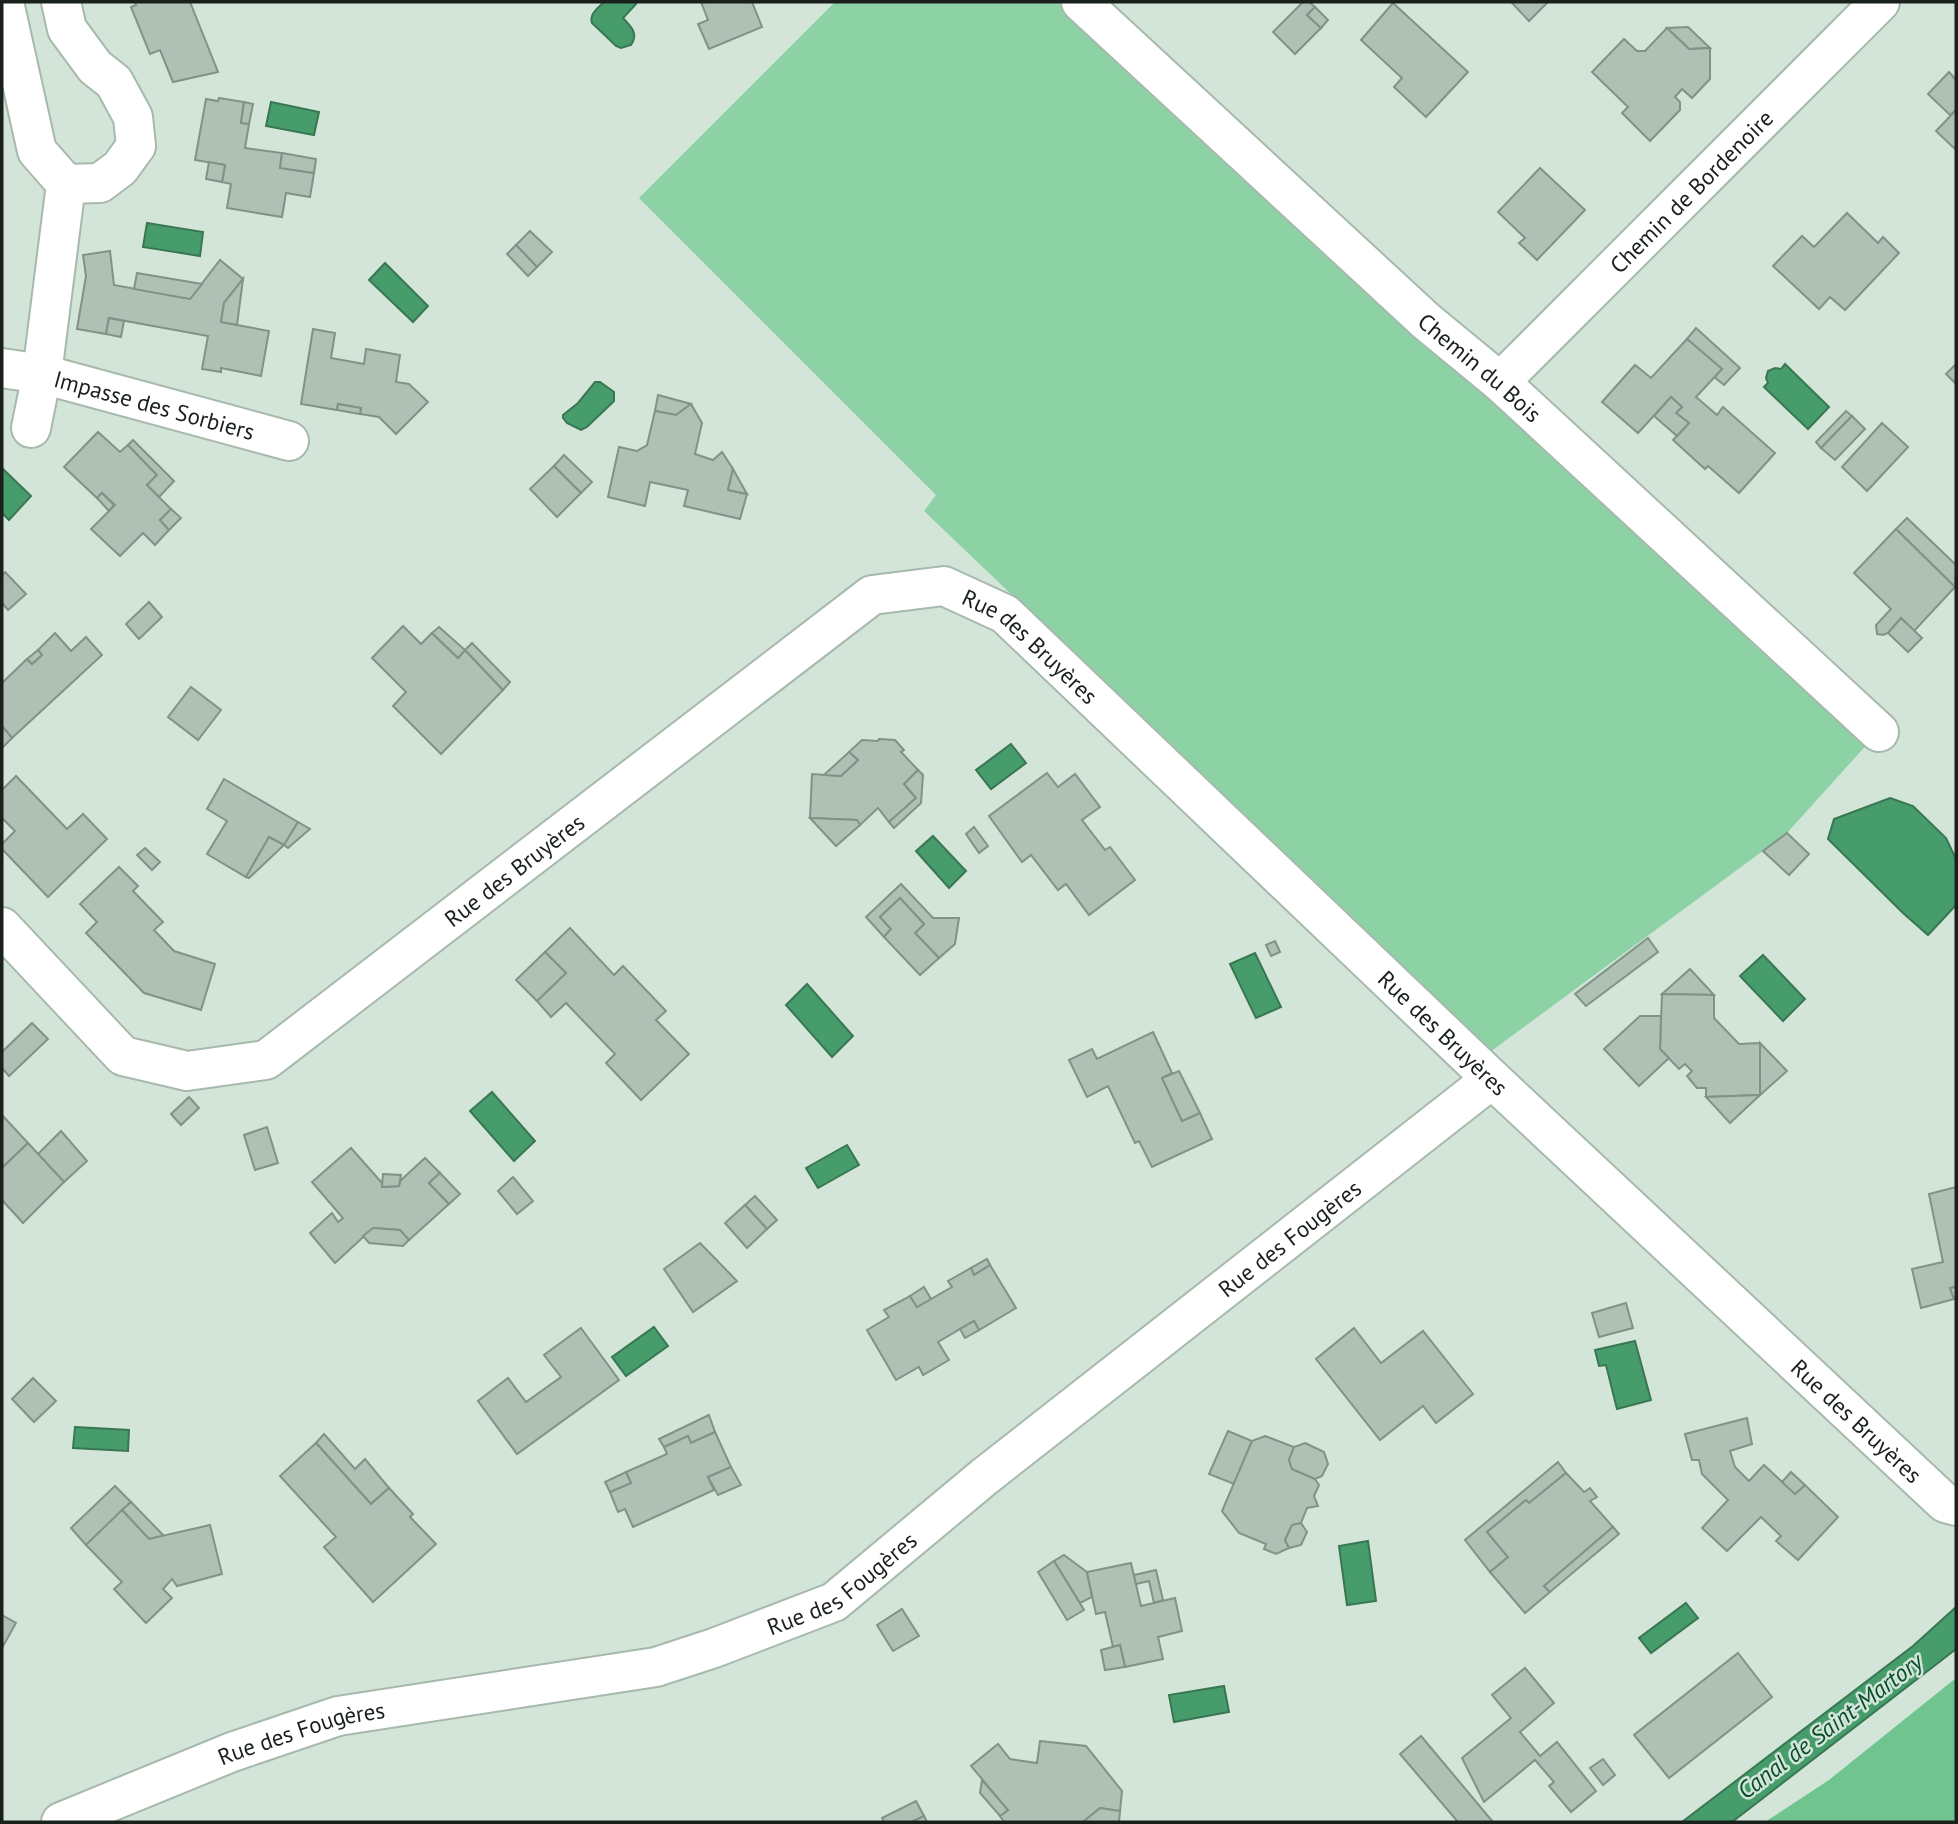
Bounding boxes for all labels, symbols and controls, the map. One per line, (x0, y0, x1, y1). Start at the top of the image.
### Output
street label: Chemin de Bordenoire (1603, 103, 1779, 279)
street label: Chemin du Bois (1412, 306, 1548, 428)
street label: Impasse des Sorbiers (51, 363, 258, 446)
street label: Rue des Bruyères (958, 582, 1104, 710)
street label: Rue des Bruyères (438, 807, 590, 933)
street label: Rue des Bruyères (1372, 964, 1514, 1101)
street label: Rue des Fougères (1212, 1173, 1366, 1303)
street label: Rue des Bruyères (1785, 1352, 1928, 1489)
street label: Rue des Fougères (763, 1525, 922, 1641)
water label: Canal de Saint-Martory (1731, 1645, 1930, 1806)
street label: Rue des Fougères (213, 1695, 387, 1771)

